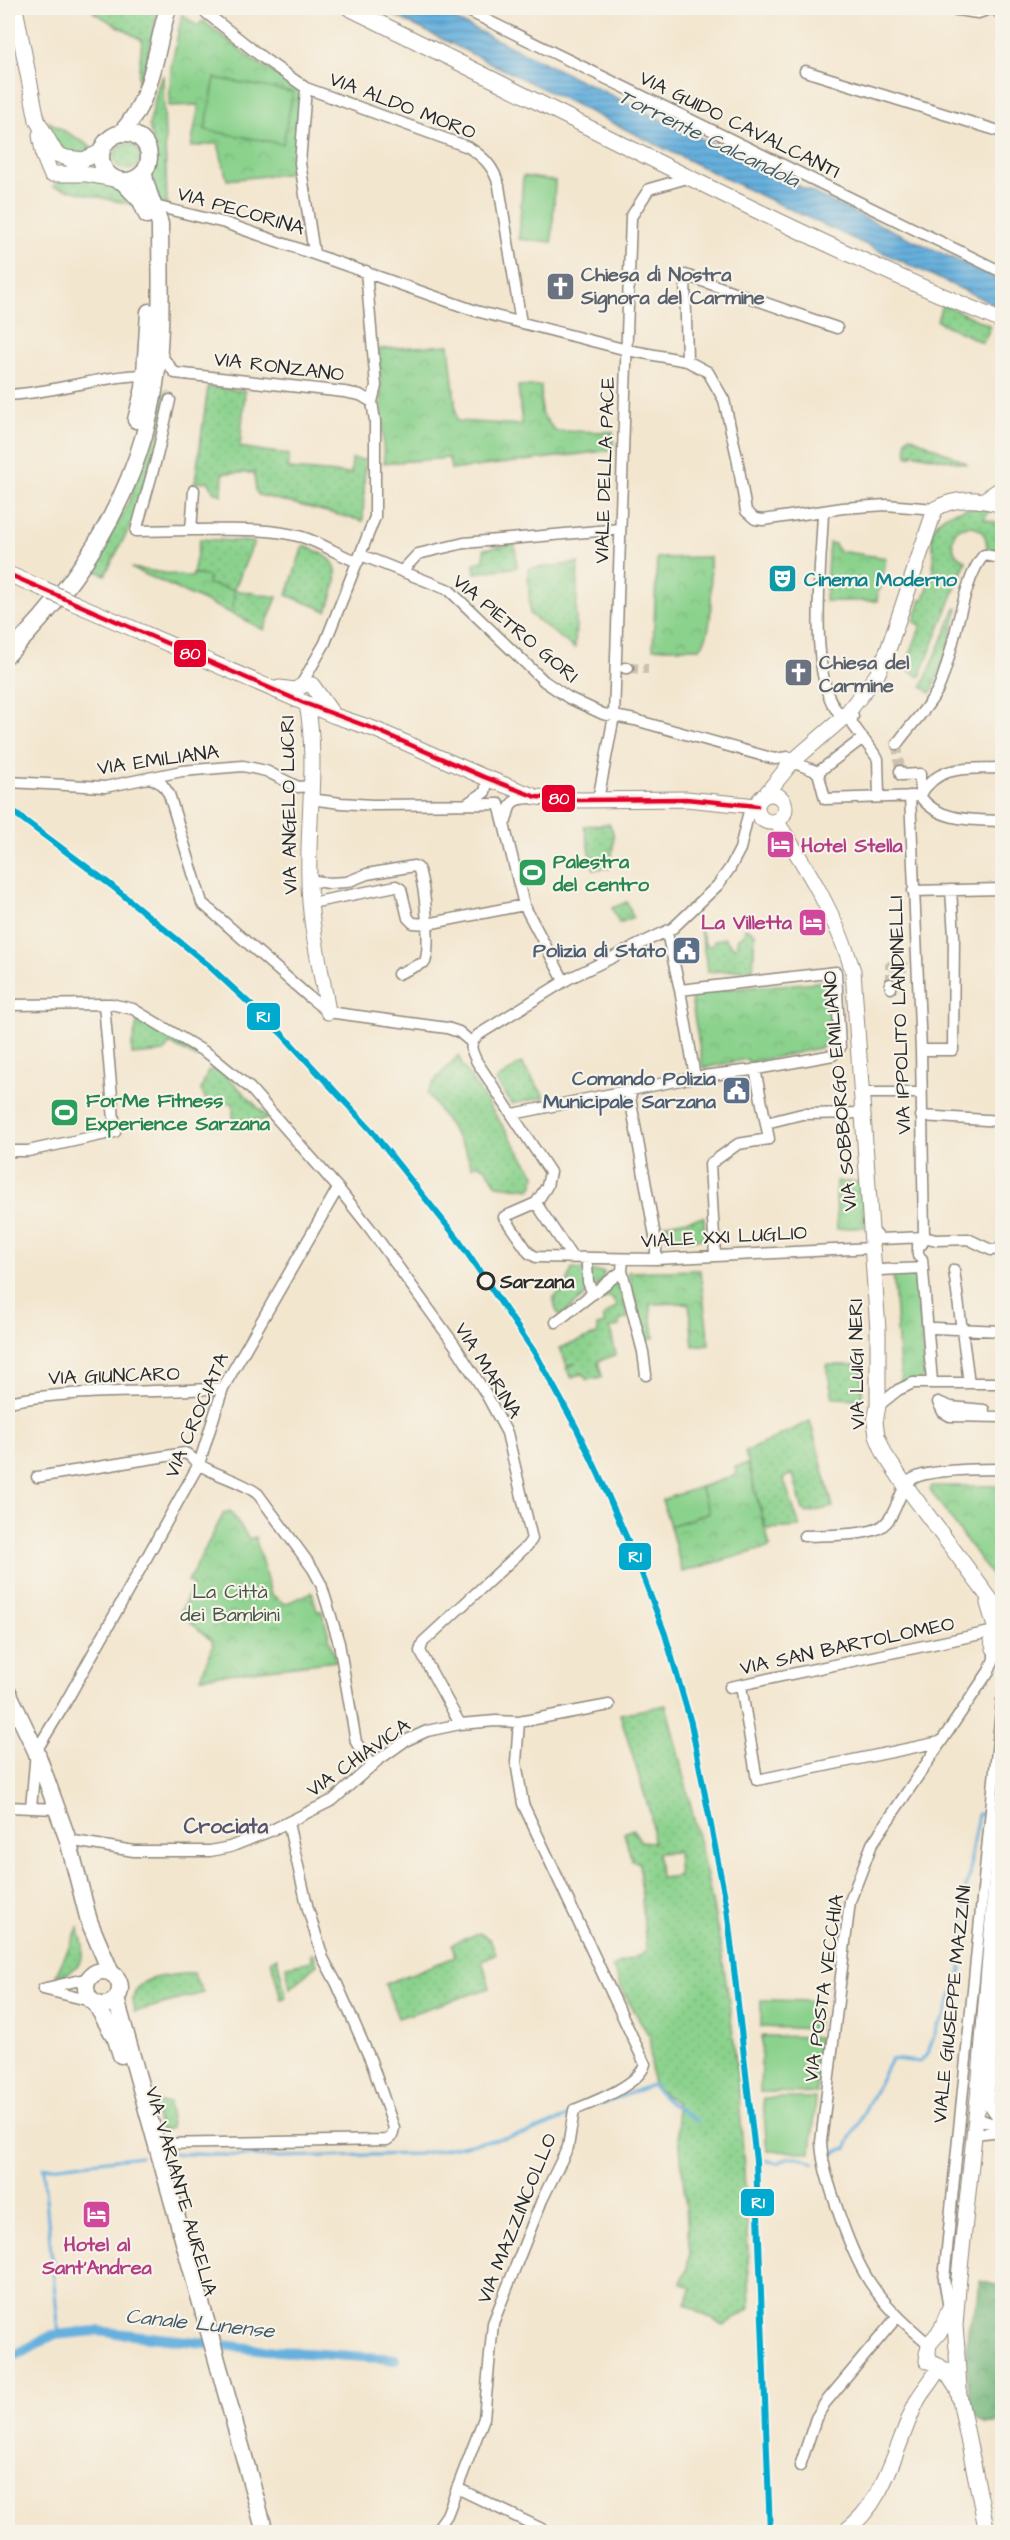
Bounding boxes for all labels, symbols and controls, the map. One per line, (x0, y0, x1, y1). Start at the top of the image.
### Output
street label: VIA GUIDO CAVALCANTI (635, 64, 845, 186)
street label: VIA ALDO MORO (325, 65, 480, 147)
water label: Torrente Calcandola (613, 82, 805, 195)
street label: VIA PECORINA (174, 179, 308, 243)
place label: Chiesa di Nostra Signora del Carmine (580, 261, 765, 313)
church icon: Chiesa di Nostra Signora del Carmine (544, 270, 576, 302)
street label: VIA RONZANO (212, 345, 346, 389)
street label: VIALE DELLA PACE (588, 376, 622, 564)
theatre icon: Cinema Moderno (767, 563, 799, 595)
place label: Cinema Moderno (804, 566, 958, 594)
street label: VIA PIETRO GORI (446, 568, 584, 690)
line badge: 80 (173, 639, 207, 668)
text: 80 (180, 643, 200, 665)
place label: Chiesa del Carmine (819, 649, 909, 700)
church icon: Chiesa del Carmine (782, 657, 814, 689)
street label: VIA ANGELO LUCRI (273, 715, 305, 895)
street label: VIA EMILIANA (95, 738, 221, 782)
line badge: 80 (541, 784, 576, 813)
text: 80 (549, 788, 569, 810)
hotel icon: Hotel Stella (764, 829, 796, 861)
place label: Hotel Stella (801, 832, 903, 860)
place label: Palestra del centro (552, 848, 650, 899)
sports icon: Palestra del centro (516, 856, 548, 888)
street label: VIA IPPOLITO LANDINELLI (882, 895, 918, 1135)
hotel icon: La Villetta (797, 906, 829, 938)
place label: La Villetta (701, 909, 793, 937)
public building icon: Polizia di Stato (671, 934, 703, 966)
place label: Polizia di Stato (533, 937, 667, 965)
street label: VIA SOBBORGO EMILIANO (816, 970, 864, 1212)
line badge: R1 (246, 1002, 281, 1031)
text: R1 (256, 1006, 271, 1028)
place label: Comando Polizia Municipale Sarzana (543, 1065, 717, 1116)
public building icon: Comando Polizia Municipale Sarzana (721, 1074, 753, 1106)
place label: ForMe Fitness Experience Sarzana (86, 1087, 271, 1138)
sports icon: ForMe Fitness Experience Sarzana (49, 1096, 81, 1128)
street label: VIALE XXI LUGLIO (640, 1219, 808, 1255)
place label: Sarzana (499, 1268, 575, 1296)
marker: Sarzana (477, 1272, 495, 1290)
street label: VIA LUIGI NERI (842, 1298, 872, 1430)
street label: VIA MARINA (448, 1317, 529, 1424)
street label: VIA CROCIATA (158, 1348, 236, 1482)
street label: VIA GIUNCARO (48, 1360, 180, 1392)
line badge: R1 (618, 1542, 652, 1571)
text: R1 (628, 1546, 643, 1568)
park label: La Città dei Bambini (180, 1578, 280, 1629)
street label: VIA SAN BARTOLOMEO (737, 1610, 957, 1682)
street label: VIA CHIAVICA (301, 1712, 416, 1804)
district label: Crociata (184, 1812, 269, 1841)
street label: VIALE GIUSEPPE MAZZINI (926, 1884, 978, 2125)
street label: VIA POSTA VECCHIA (797, 1892, 851, 2084)
street label: VIA VARIANTE AURELIA (138, 2083, 224, 2299)
street label: VIA MAZZINCOLLO (470, 2129, 564, 2308)
line badge: R1 (740, 2188, 775, 2217)
text: R1 (751, 2192, 766, 2214)
hotel icon: Hotel al Sant'Andrea (81, 2198, 113, 2230)
place label: Hotel al Sant'Andrea (41, 2231, 153, 2282)
water label: Canale Lunense (124, 2301, 277, 2346)

